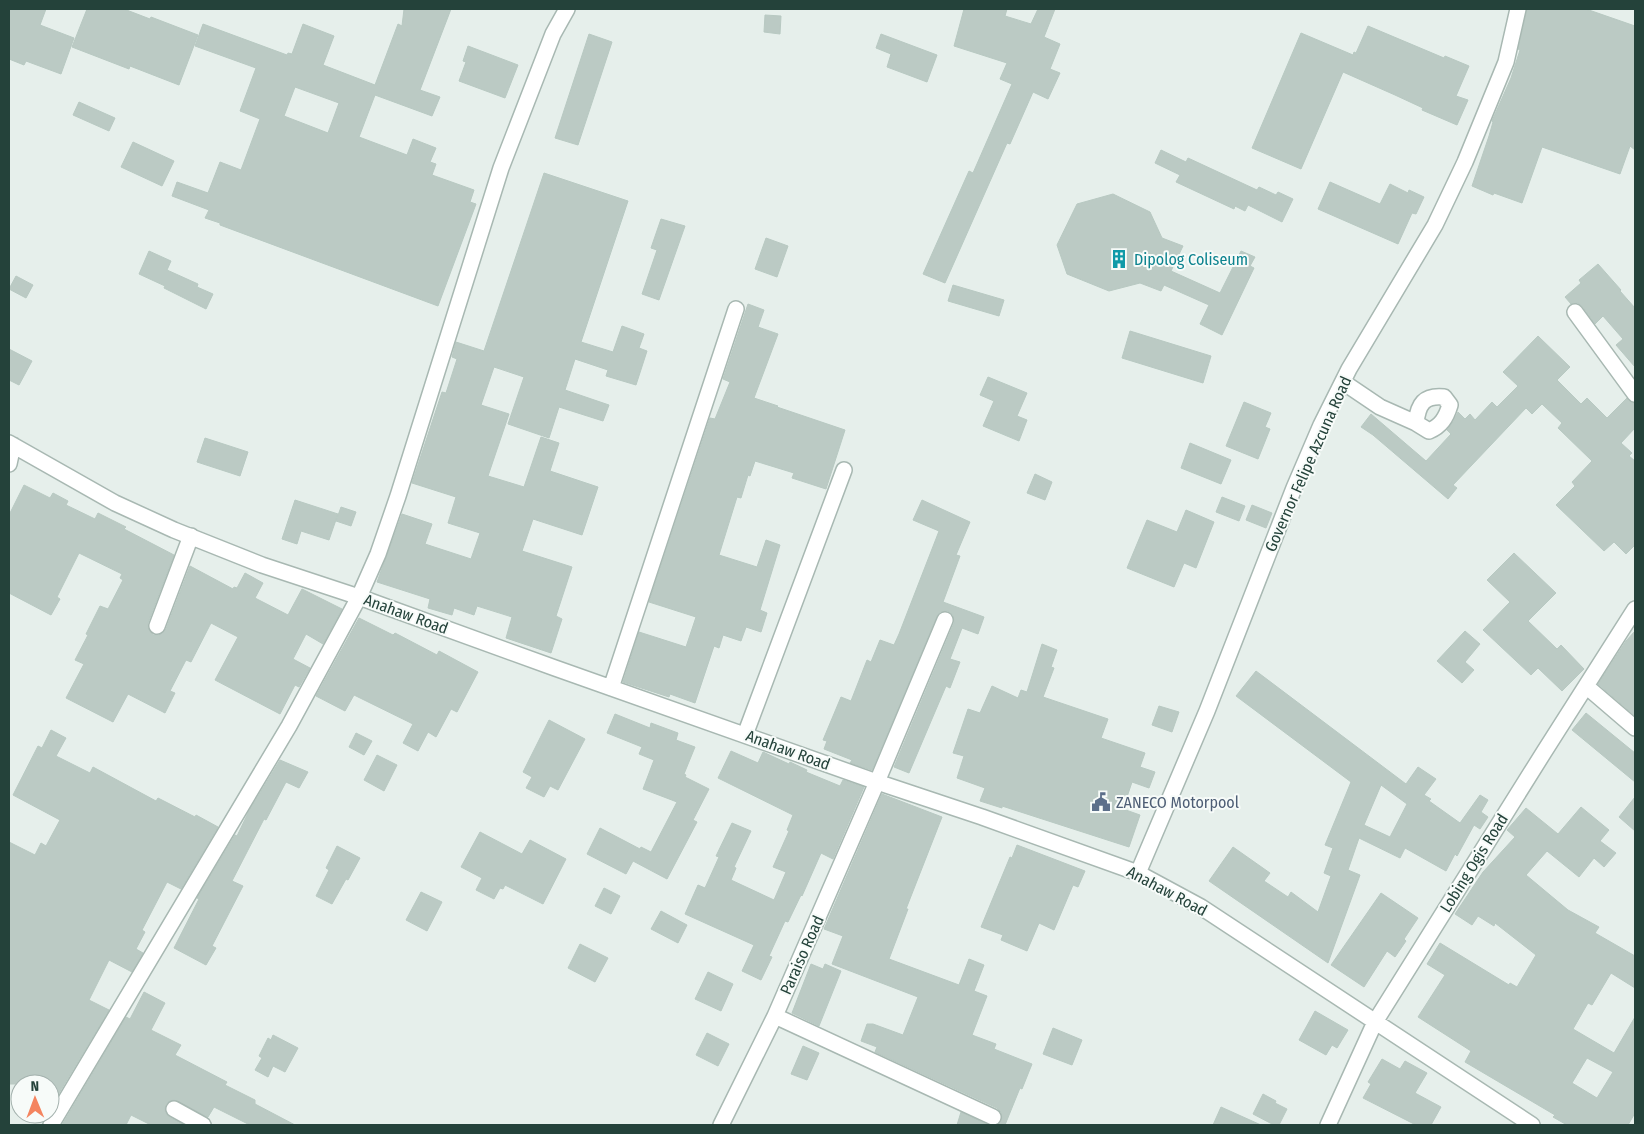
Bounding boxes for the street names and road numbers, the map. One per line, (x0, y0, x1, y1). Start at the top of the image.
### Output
street label: Governor Felipe Azcuna Road (1261, 373, 1355, 555)
street label: Anahaw Road (361, 590, 451, 638)
street label: Anahaw Road (743, 726, 833, 774)
street label: Lobing Ogis Road (1436, 810, 1512, 916)
street label: Anahaw Road (1124, 862, 1210, 920)
street label: Paraiso Road (776, 913, 828, 997)

